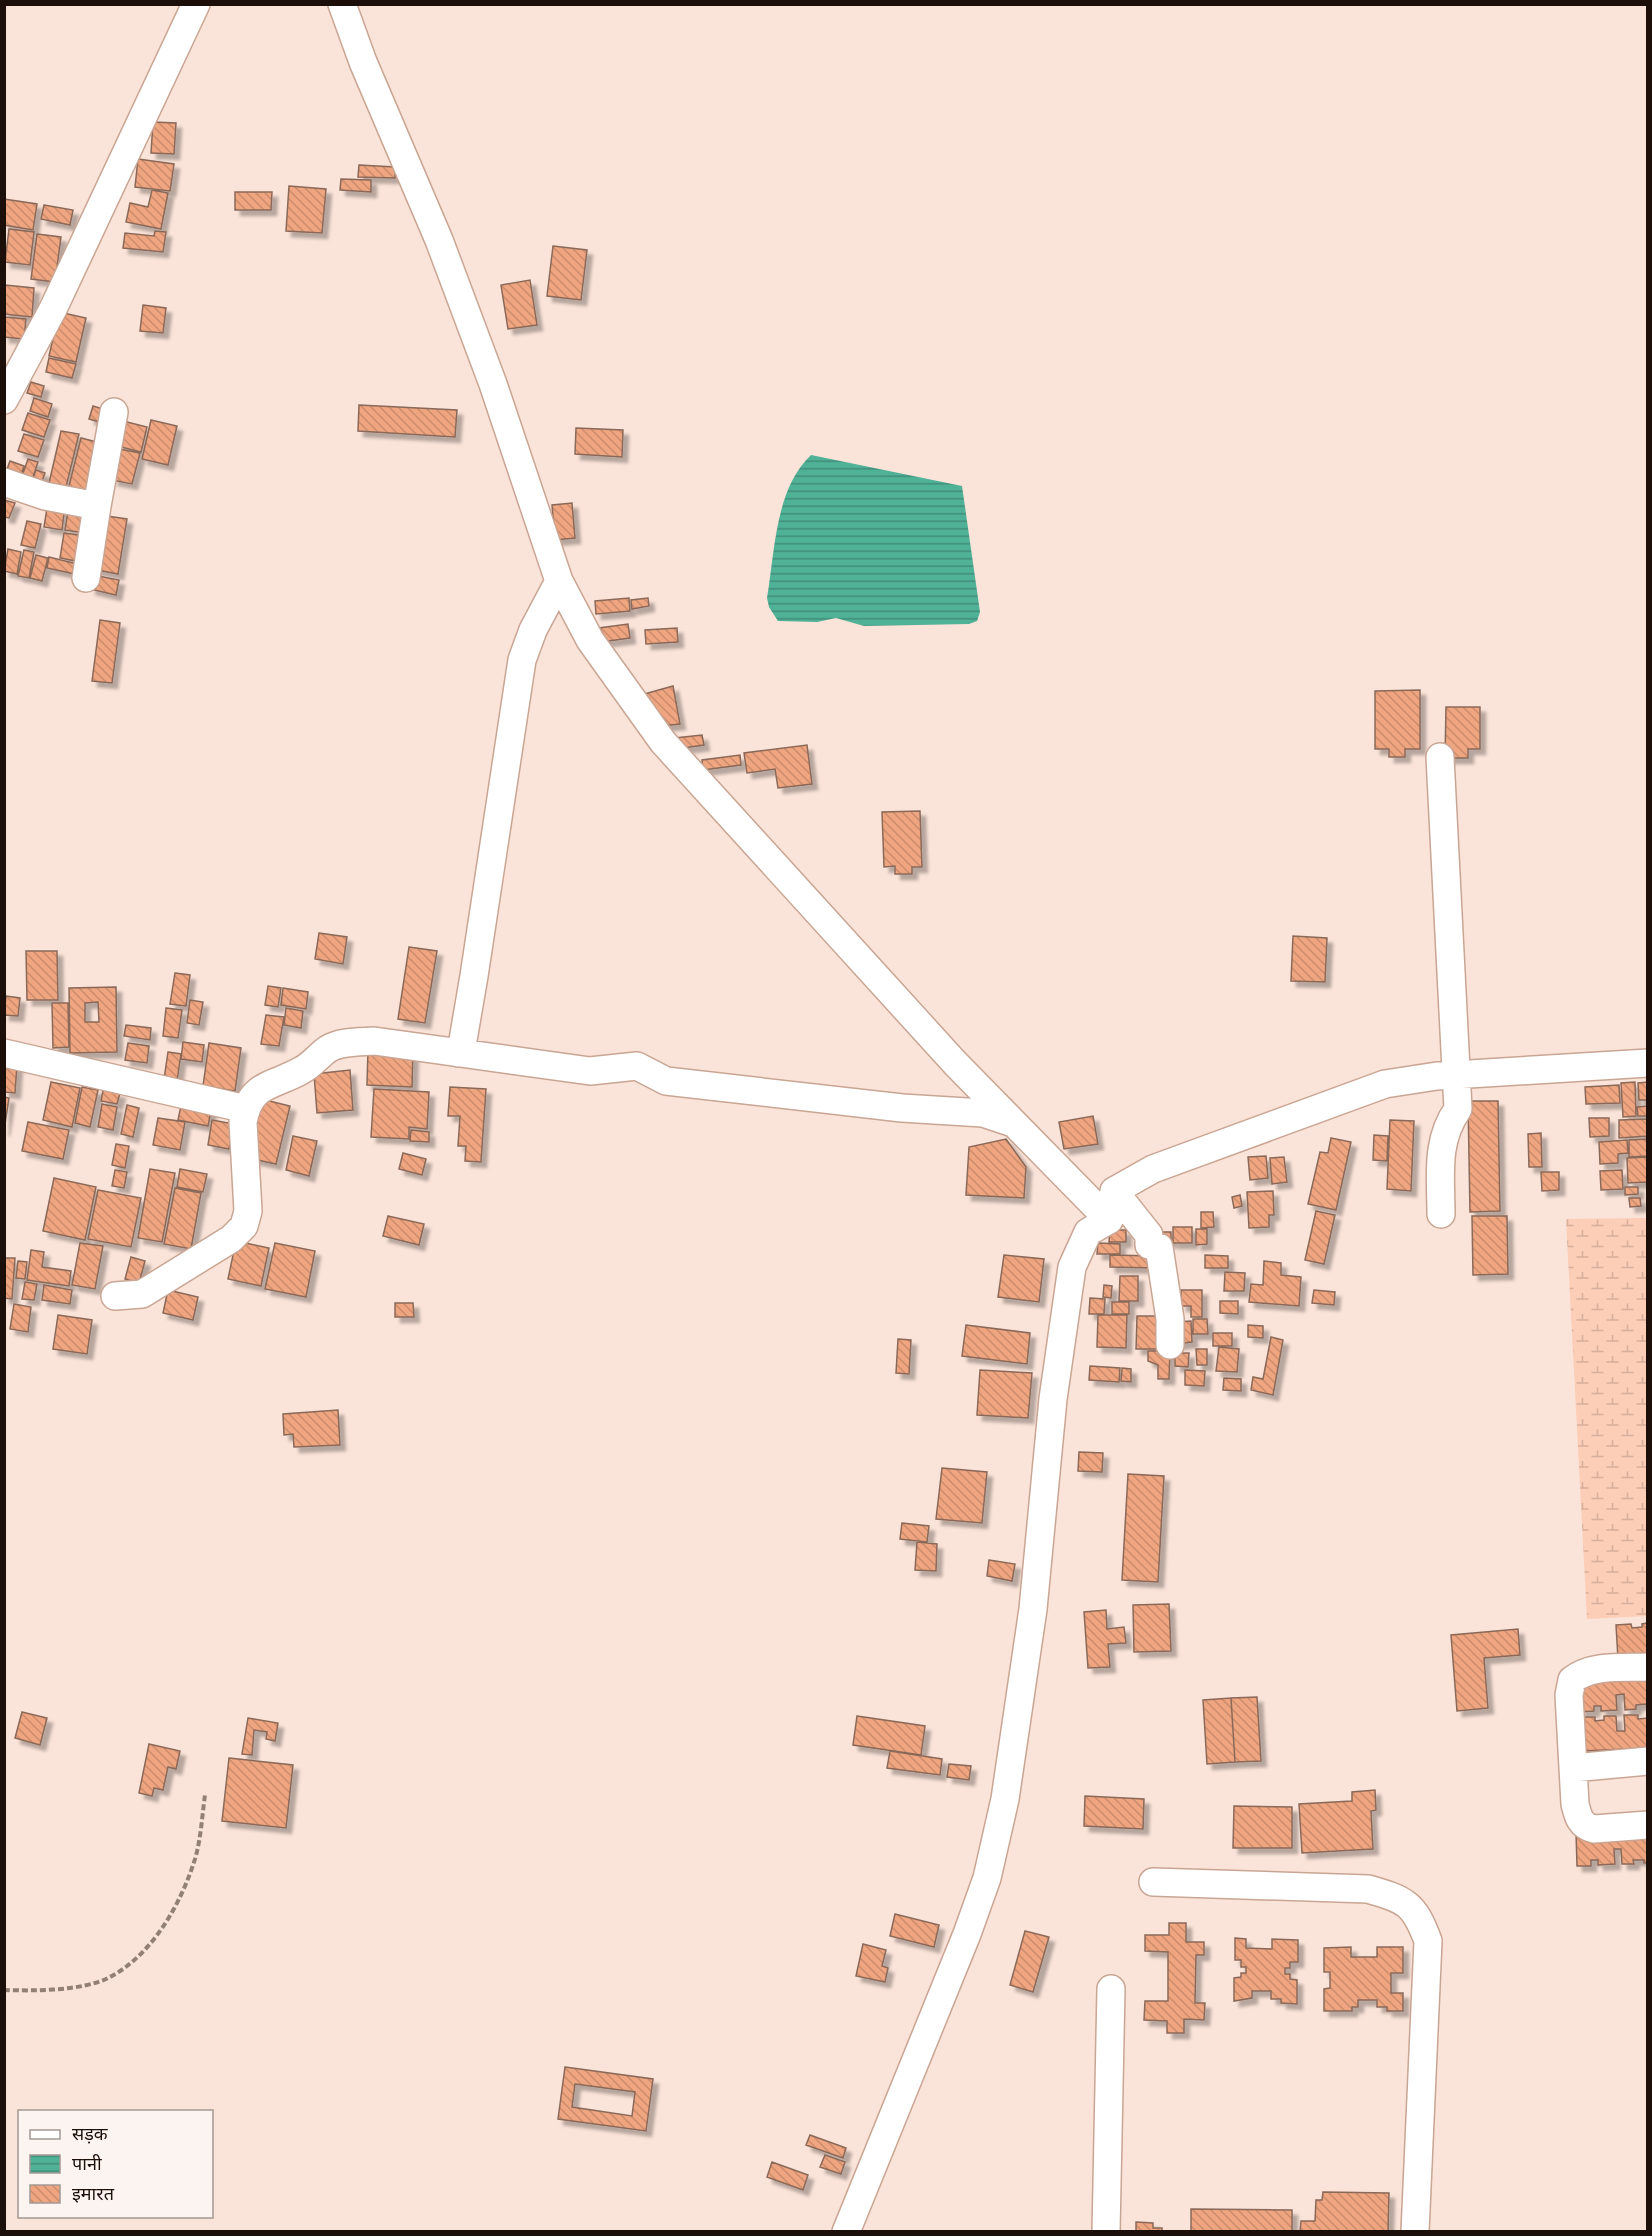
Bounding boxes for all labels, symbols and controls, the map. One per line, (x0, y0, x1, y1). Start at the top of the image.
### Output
legend (18, 2110, 213, 2218)
text: सड़क (72, 2123, 109, 2145)
text: पानी (72, 2153, 102, 2175)
text: इमारत (72, 2183, 115, 2205)

